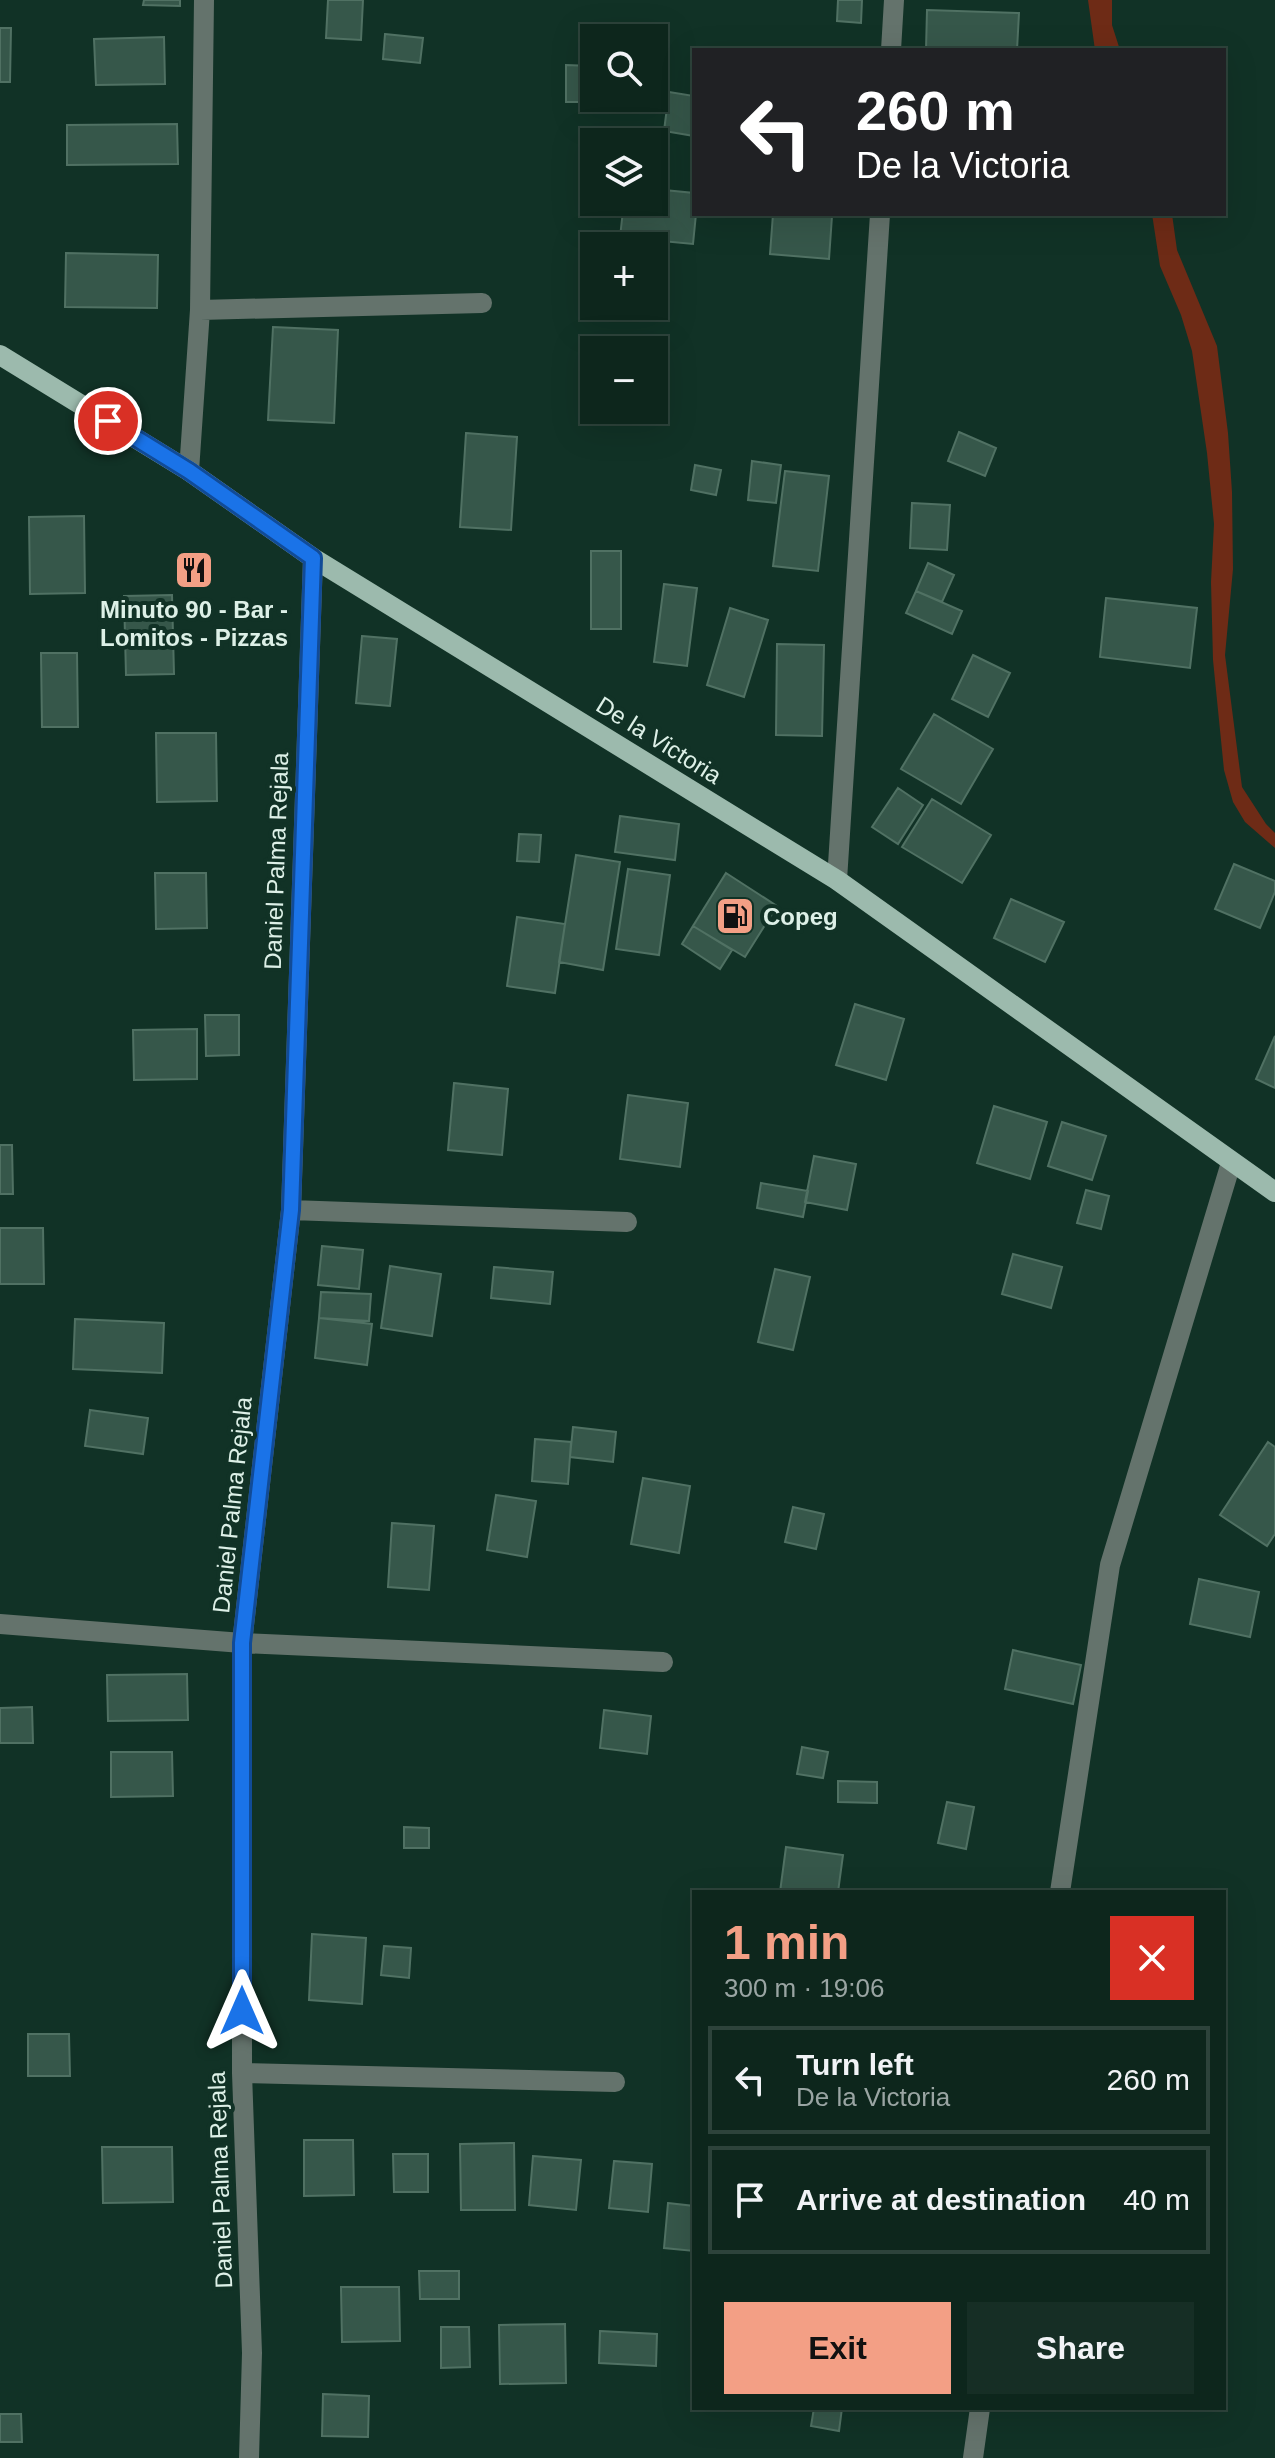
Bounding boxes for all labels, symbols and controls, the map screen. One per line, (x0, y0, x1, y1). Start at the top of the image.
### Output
map controls (580, 24, 668, 424)
button: search (580, 24, 668, 112)
text: 260 m (856, 79, 1015, 142)
icon: left (724, 80, 828, 184)
button: layers (580, 128, 668, 216)
text: De la Victoria (856, 145, 1069, 186)
button: + (580, 232, 668, 320)
button: − (580, 336, 668, 424)
pin (74, 387, 142, 455)
icon: arrive (86, 399, 130, 443)
restaurant icon: Minuto 90 - Bar - Lomitos - Pizzas (173, 549, 215, 591)
place label: Minuto 90 - Bar - Lomitos - Pizzas (100, 596, 288, 651)
street label: De la Victoria (592, 691, 727, 789)
street label: Daniel Palma Rejala (259, 751, 293, 970)
fuel station icon: Copeg (714, 895, 756, 937)
place label: Copeg (763, 903, 838, 930)
street label: Daniel Palma Rejala (207, 1395, 257, 1615)
text: 1 min (724, 1916, 849, 1969)
button: close (1110, 1916, 1194, 2000)
position arrow (200, 1969, 284, 2053)
text: 300 m · 19:06 (724, 1973, 884, 2003)
text: Turn left (796, 2048, 914, 2081)
icon: left (728, 2058, 772, 2102)
text: 260 m (1107, 2063, 1190, 2096)
street label: Daniel Palma Rejala (203, 2070, 237, 2289)
text: De la Victoria (796, 2082, 950, 2112)
icon: arrive (728, 2178, 772, 2222)
text: Arrive at destination (796, 2183, 1086, 2216)
text: 40 m (1123, 2183, 1190, 2216)
button: Exit (724, 2302, 951, 2394)
button: Share (967, 2302, 1194, 2394)

